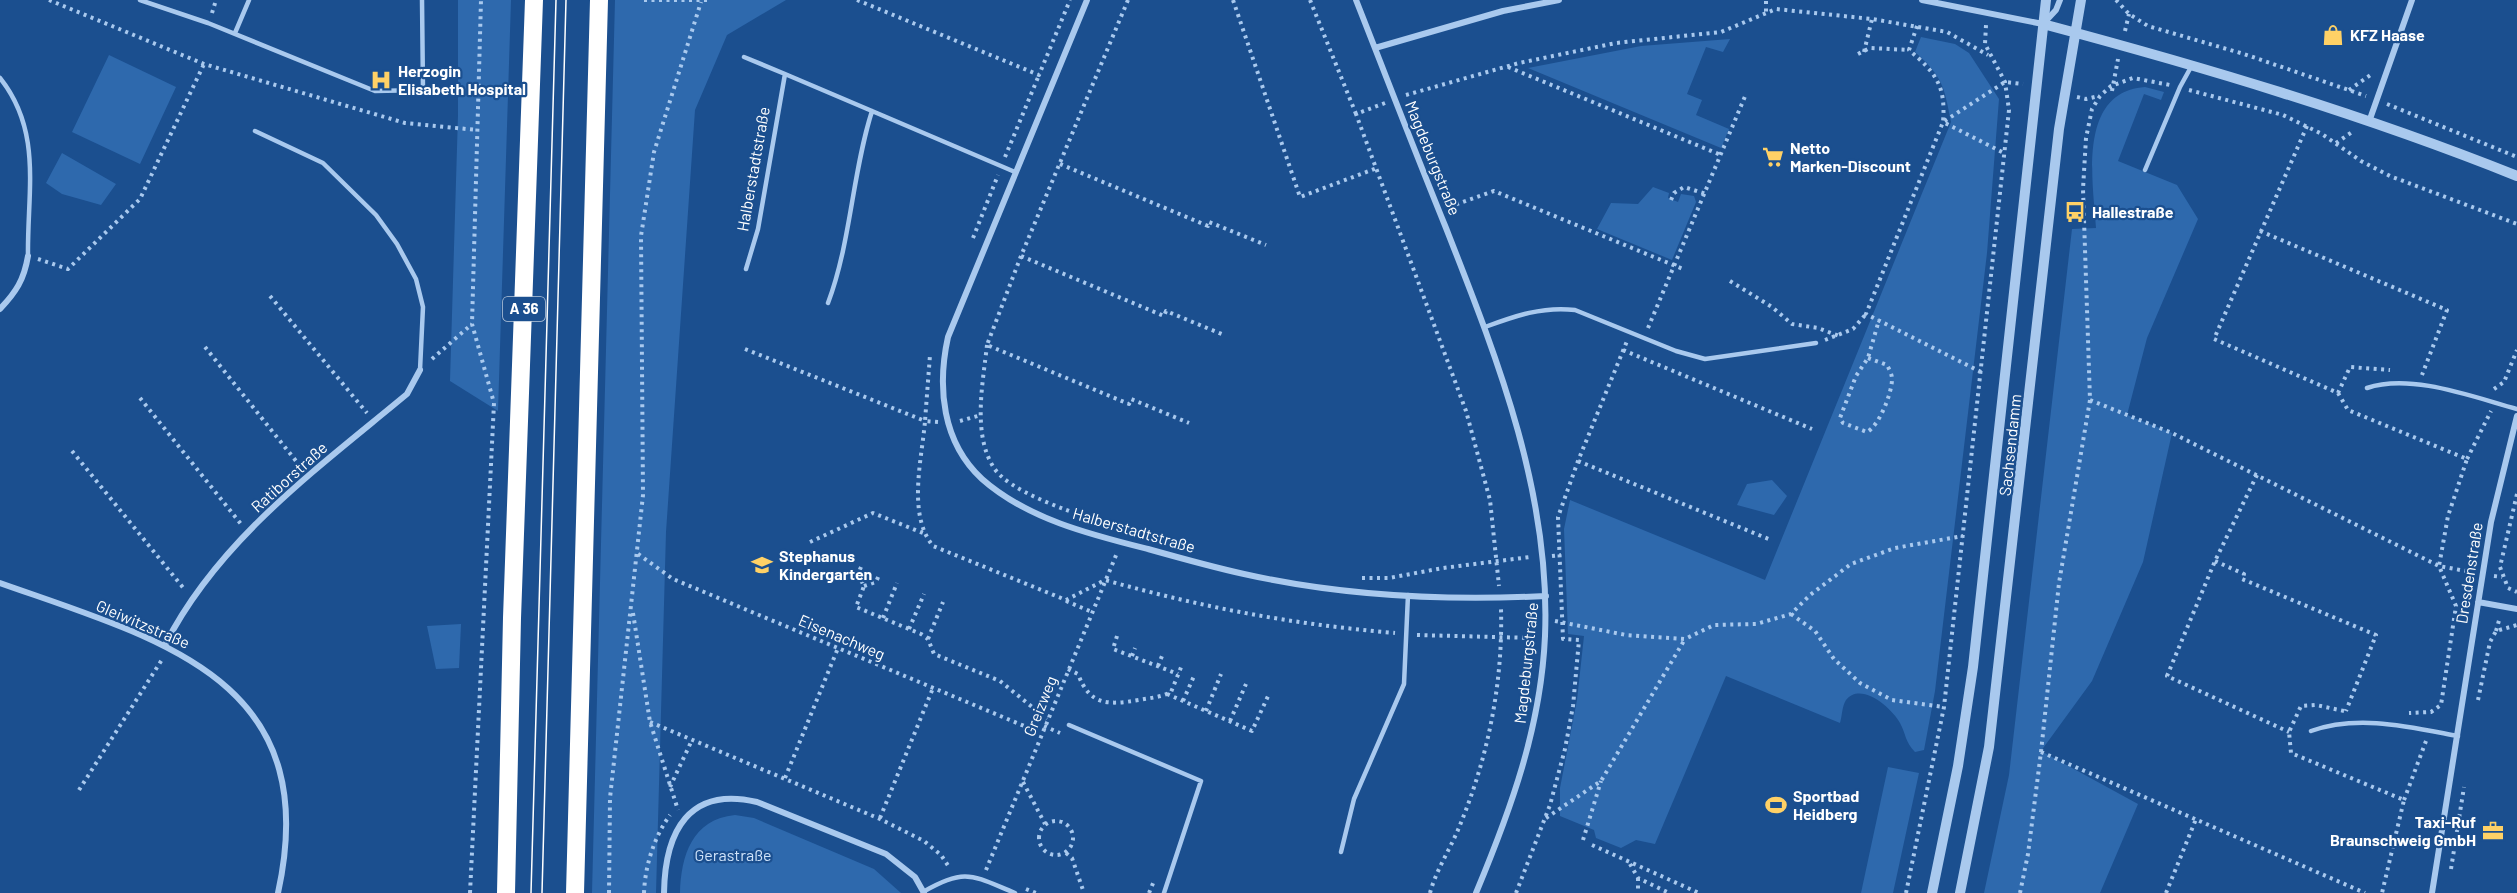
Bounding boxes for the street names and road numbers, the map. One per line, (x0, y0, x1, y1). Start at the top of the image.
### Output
street label: Magdeburgstraße (1402, 98, 1465, 218)
street label: Halberstadtstraße (732, 105, 773, 233)
road number: A 36 (503, 297, 545, 321)
street label: Sachsendamm (1995, 393, 2024, 497)
street label: Ratiborstraße (247, 438, 331, 516)
street label: Halberstadtstraße (1071, 503, 1198, 556)
street label: Dresdenstraße (2451, 521, 2486, 625)
street label: Gleiwitzstraße (94, 595, 193, 652)
street label: Magdeburgstraße (1510, 601, 1541, 724)
street label: Eisenachweg (796, 610, 888, 663)
street label: Greizweg (1019, 673, 1060, 739)

